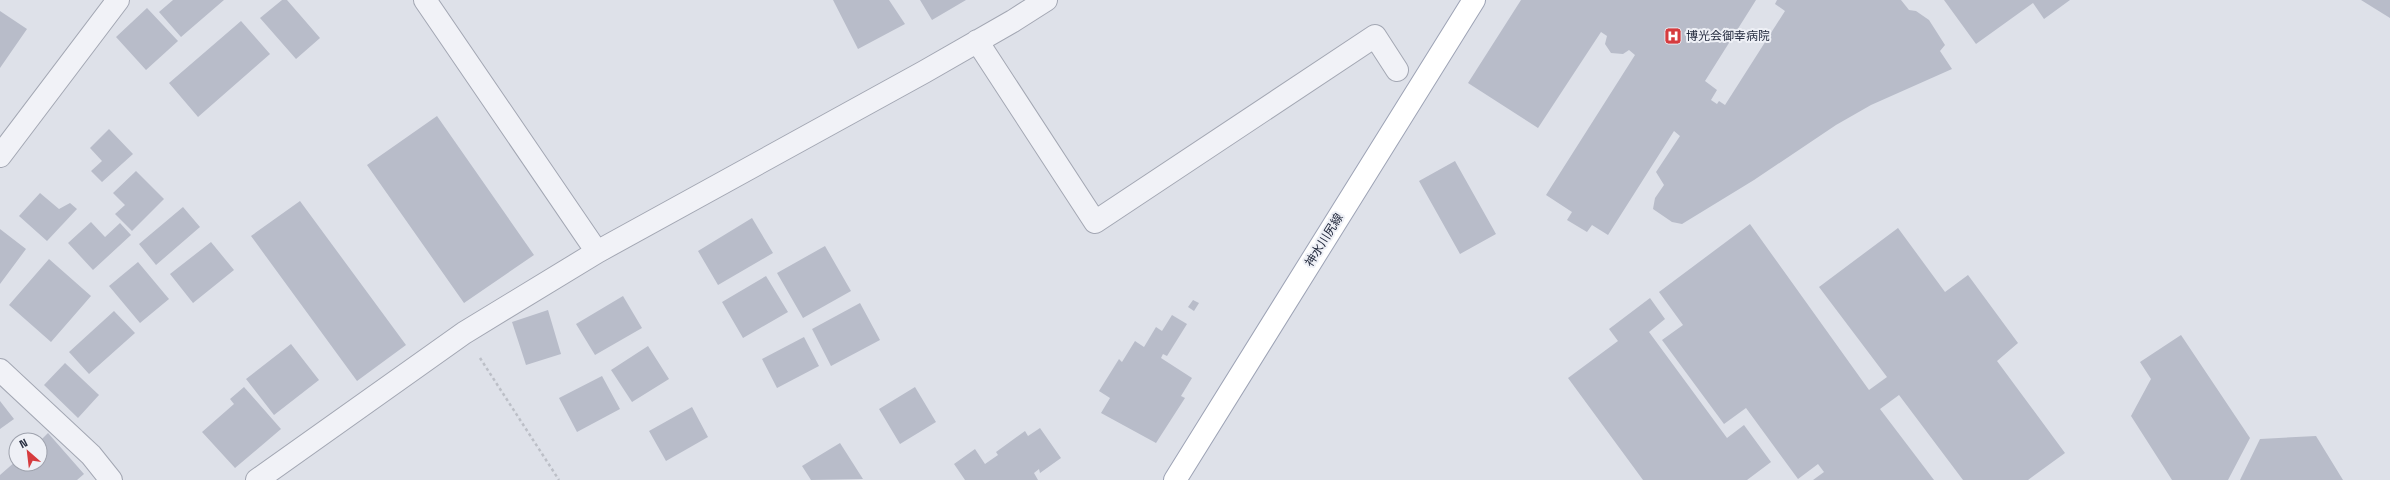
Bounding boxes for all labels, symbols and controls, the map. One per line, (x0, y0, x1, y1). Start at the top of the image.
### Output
hospital icon: 博光会御幸病院 (1663, 26, 1683, 46)
place label: 博光会御幸病院 (1686, 28, 1770, 44)
street label: 神水川尻線 (1301, 210, 1347, 270)
north arrow (8, 432, 48, 472)
text: N (17, 435, 30, 451)

